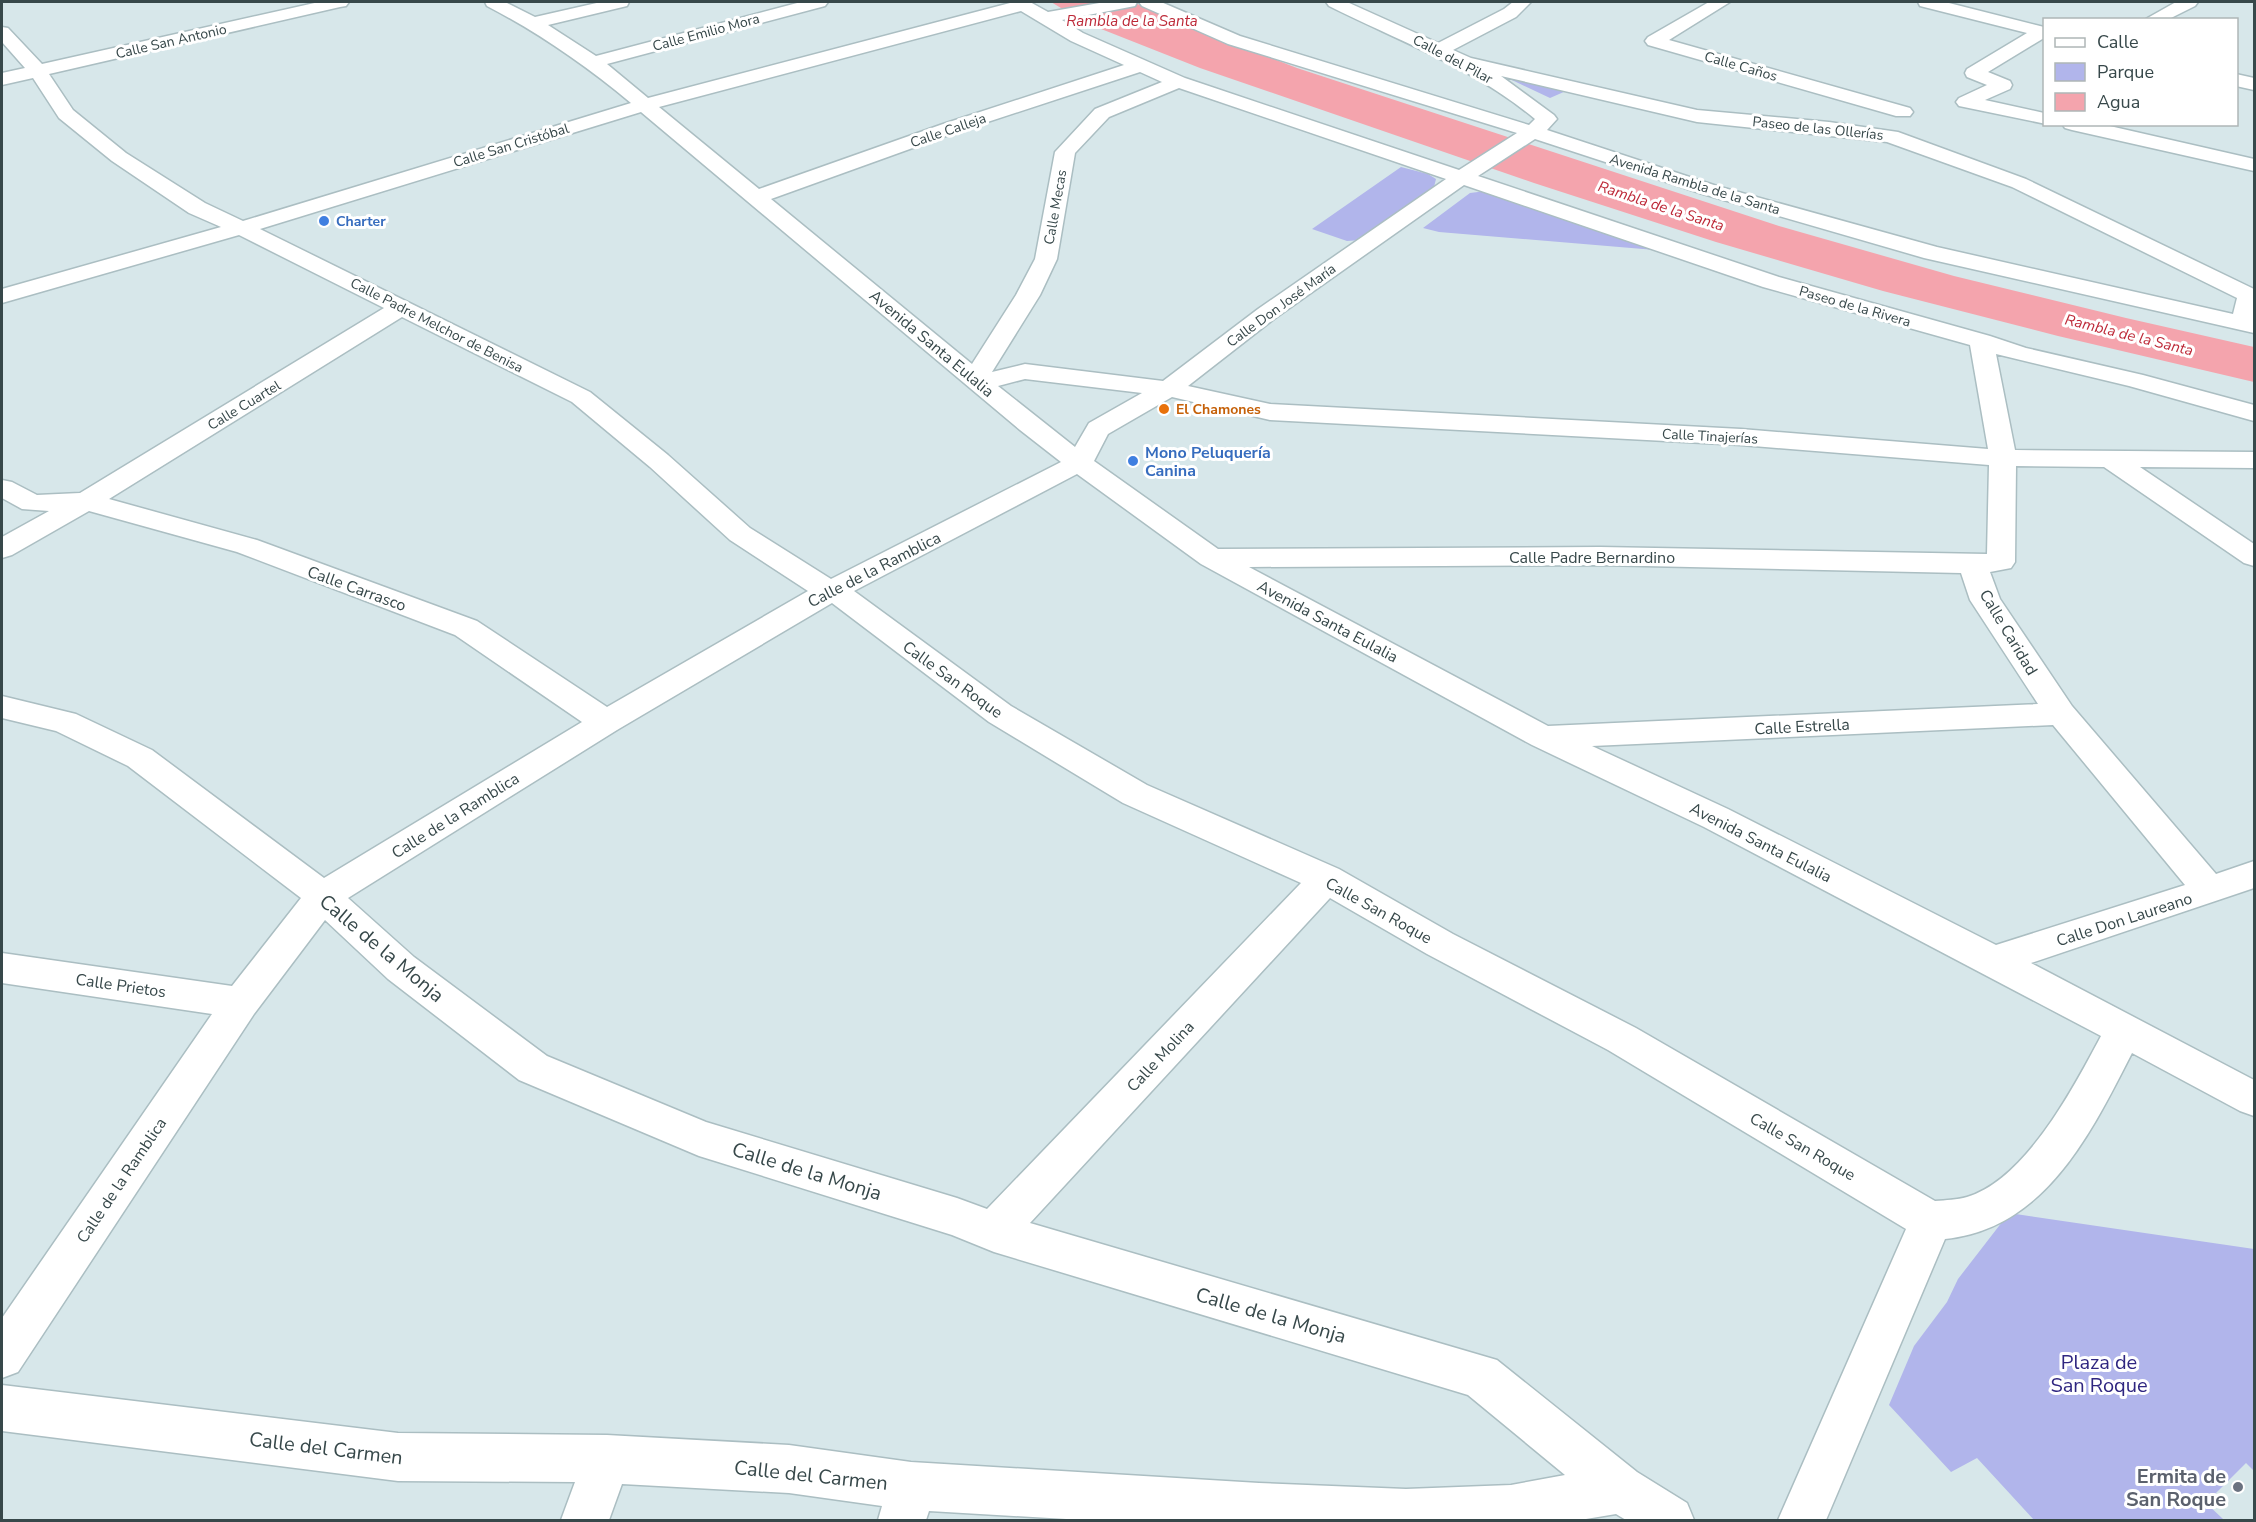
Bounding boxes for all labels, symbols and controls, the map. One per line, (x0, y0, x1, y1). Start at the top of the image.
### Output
street label: Calle Emilio Mora (650, 9, 762, 56)
water label: Rambla de la Santa (1066, 11, 1198, 31)
legend (2043, 18, 2238, 126)
street label: Calle San Antonio (114, 19, 229, 63)
street label: Calle del Pilar (1409, 30, 1496, 88)
text: Calle (2097, 30, 2139, 54)
street label: Calle Caños (1702, 47, 1780, 86)
text: Parque (2097, 60, 2154, 84)
text: Agua (2097, 90, 2140, 114)
street label: Calle Calleja (908, 109, 989, 152)
street label: Paseo de las Ollerías (1752, 112, 1885, 145)
street label: Calle San Cristóbal (451, 119, 572, 172)
street label: Avenida Rambla de la Santa (1608, 150, 1782, 218)
street label: Calle Mecas (1040, 168, 1071, 246)
water label: Rambla de la Santa (1596, 177, 1726, 235)
place label: Charter (336, 212, 386, 231)
marker: Charter (317, 214, 331, 228)
street label: Calle Don José María (1223, 259, 1340, 352)
street label: Calle Padre Melchor de Benisa (347, 273, 527, 377)
street label: Paseo de la Rivera (1797, 281, 1913, 332)
street label: Avenida Santa Eulalia (864, 285, 998, 403)
water label: Rambla de la Santa (2063, 309, 2195, 361)
street label: Calle Cuartel (204, 376, 285, 435)
place label: El Chamones (1176, 400, 1261, 419)
marker: El Chamones (1157, 402, 1171, 416)
street label: Calle Tinajerías (1661, 424, 1759, 449)
place label: Mono Peluquería Canina (1145, 442, 1271, 482)
marker: Mono Peluquería Canina (1126, 454, 1140, 468)
street label: Calle de la Ramblica (804, 527, 945, 613)
street label: Calle Padre Bernardino (1509, 547, 1675, 569)
street label: Calle Carrasco (304, 561, 409, 617)
street label: Avenida Santa Eulalia (1253, 575, 1402, 668)
street label: Calle Caridad (1974, 585, 2042, 680)
street label: Calle San Roque (898, 636, 1007, 724)
street label: Calle Estrella (1754, 714, 1850, 740)
street label: Calle de la Ramblica (387, 768, 524, 864)
street label: Avenida Santa Eulalia (1686, 798, 1835, 888)
street label: Calle San Roque (1321, 872, 1436, 949)
street label: Calle de la Monja (314, 888, 450, 1009)
street label: Calle Don Laureano (2054, 888, 2195, 952)
street label: Calle Prietos (74, 969, 167, 1003)
street label: Calle Molina (1122, 1016, 1199, 1097)
street label: Calle San Roque (1746, 1108, 1859, 1186)
street label: Calle de la Ramblica (72, 1114, 172, 1248)
street label: Calle de la Monja (729, 1136, 885, 1207)
street label: Calle de la Monja (1193, 1281, 1349, 1350)
park label: Plaza de San Roque (2050, 1349, 2148, 1399)
street label: Calle del Carmen (248, 1426, 404, 1471)
street label: Calle del Carmen (733, 1454, 889, 1497)
place label: Ermita de San Roque (2126, 1463, 2226, 1513)
marker: Ermita de San Roque (2231, 1480, 2245, 1494)

